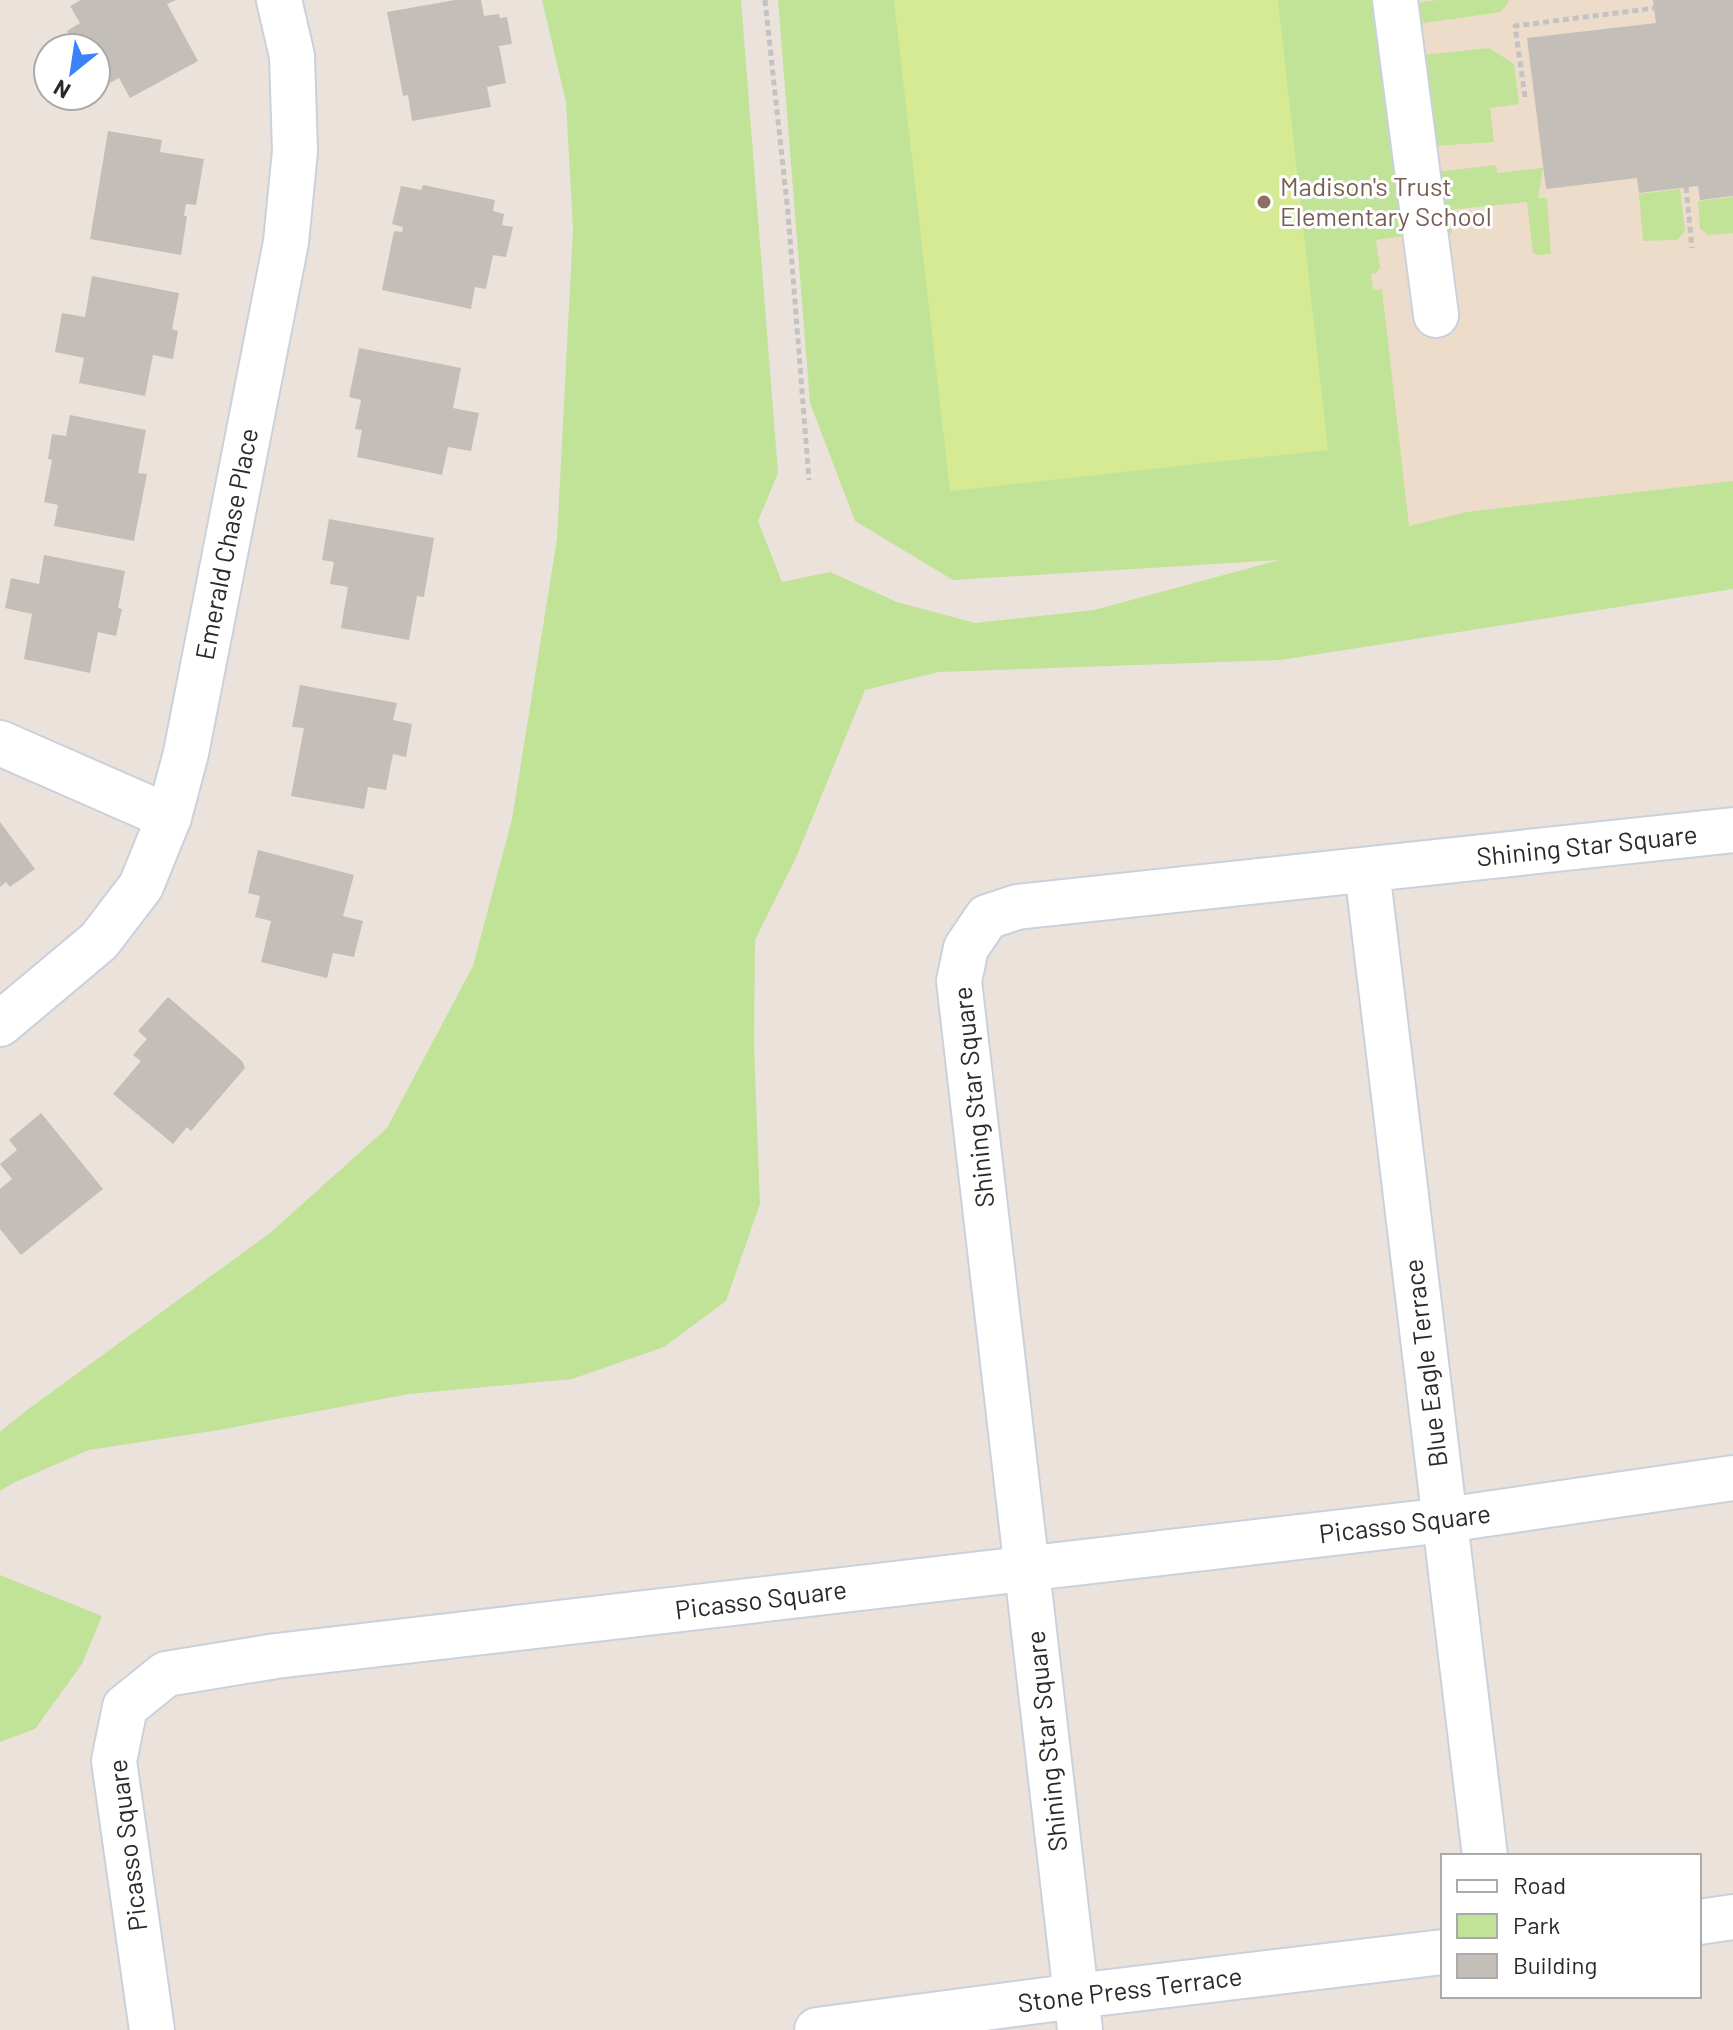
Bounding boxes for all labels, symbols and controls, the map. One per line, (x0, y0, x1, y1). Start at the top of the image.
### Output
north arrow (32, 32, 112, 112)
text: N (49, 75, 74, 105)
place label: Madison's Trust Elementary School (1280, 170, 1492, 231)
marker: Madison's Trust Elementary School (1255, 193, 1273, 211)
street label: Emerald Chase Place (188, 425, 263, 662)
street label: Shining Star Square (1475, 817, 1699, 872)
street label: Shining Star Square (945, 985, 1000, 1209)
street label: Blue Eagle Terrace (1396, 1257, 1453, 1469)
street label: Picasso Square (1317, 1497, 1492, 1548)
street label: Picasso Square (673, 1573, 848, 1624)
street label: Shining Star Square (1018, 1629, 1073, 1853)
street label: Picasso Square (101, 1758, 152, 1933)
legend (1441, 1854, 1701, 1998)
text: Road (1513, 1870, 1566, 1899)
text: Park (1513, 1910, 1560, 1939)
text: Building (1513, 1950, 1597, 1979)
street label: Stone Press Terrace (1016, 1959, 1244, 2018)

